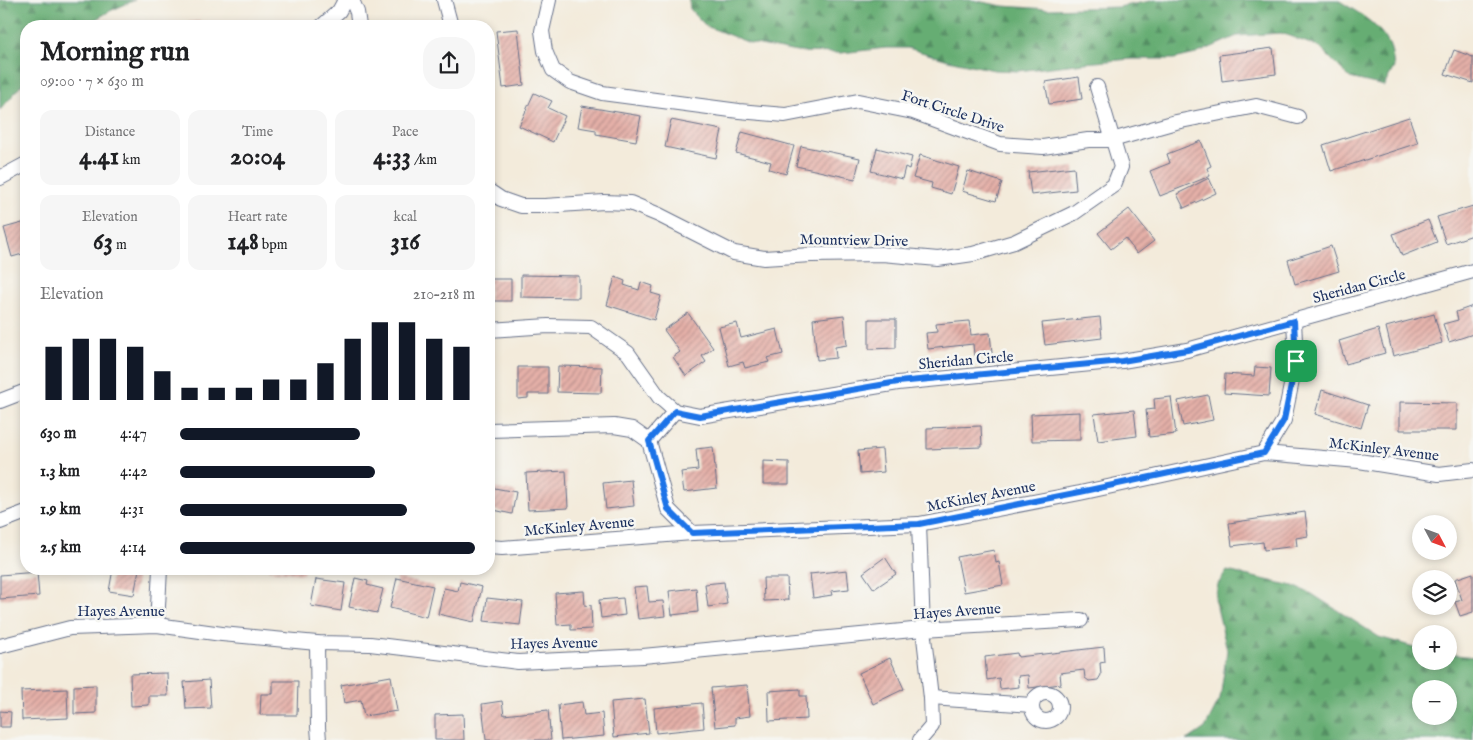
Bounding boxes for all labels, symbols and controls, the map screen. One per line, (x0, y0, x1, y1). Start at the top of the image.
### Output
text: Morning run (40, 35, 190, 70)
button: share (423, 37, 475, 89)
text: 09:00 · 7 × 630 m (40, 72, 144, 92)
street label: Fort Circle Drive (899, 86, 1007, 137)
text: Distance (85, 123, 135, 141)
text: Time (242, 123, 273, 141)
text: Pace (392, 123, 418, 141)
text: 4.41 (79, 141, 119, 173)
text: 20:04 (230, 141, 285, 173)
text: 4:33 (373, 141, 411, 173)
text: km (119, 151, 140, 169)
text: /km (411, 151, 437, 169)
text: Elevation (82, 208, 138, 226)
text: Heart rate (228, 208, 287, 226)
text: kcal (393, 208, 417, 226)
text: 63 (93, 226, 113, 258)
text: 148 (227, 226, 259, 258)
text: 316 (391, 226, 420, 258)
street label: Mountview Drive (800, 230, 908, 251)
text: m (113, 236, 127, 254)
text: bpm (259, 236, 288, 254)
street label: Sheridan Circle (1311, 265, 1408, 308)
text: Elevation (40, 285, 103, 305)
text: 210–218 m (413, 285, 475, 305)
pin (1275, 340, 1317, 382)
street label: Sheridan Circle (918, 347, 1014, 374)
icon: arrive (1282, 347, 1310, 375)
text: 630 m (40, 424, 76, 444)
text: 4:47 (120, 424, 147, 444)
street label: McKinley Avenue (1328, 433, 1440, 466)
text: 1.3 km (40, 462, 80, 482)
text: 4:42 (120, 462, 147, 482)
street label: McKinley Avenue (925, 477, 1037, 516)
text: 1.9 km (40, 500, 81, 520)
text: 4:31 (120, 500, 144, 520)
street label: McKinley Avenue (523, 512, 635, 541)
north arrow (1412, 515, 1458, 560)
map controls (1412, 515, 1457, 725)
text: 2.5 km (40, 538, 81, 558)
text: 4:14 (120, 538, 146, 558)
button: layers (1412, 570, 1457, 615)
street label: Hayes Avenue (913, 599, 1002, 624)
street label: Hayes Avenue (77, 602, 165, 621)
button: + (1412, 625, 1457, 670)
street label: Hayes Avenue (510, 633, 598, 654)
button: − (1412, 680, 1457, 725)

